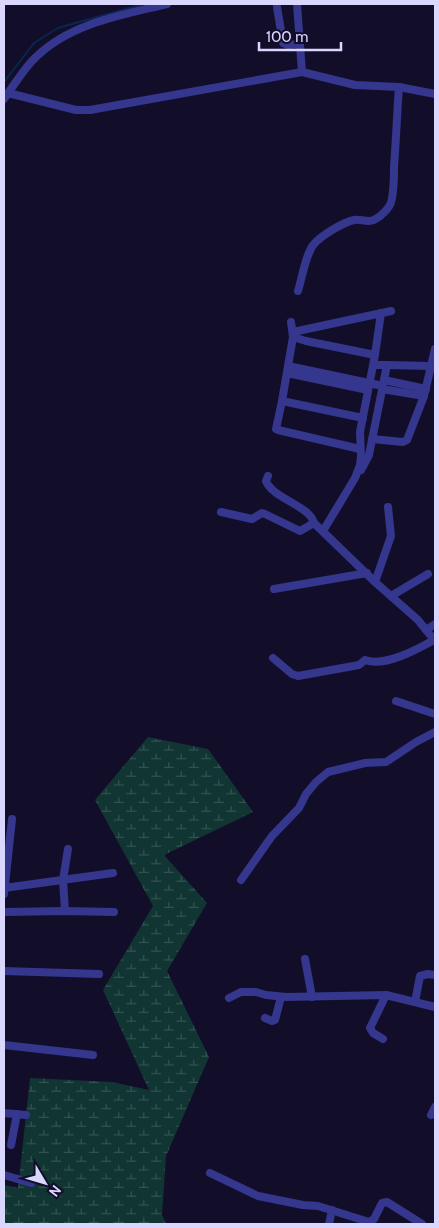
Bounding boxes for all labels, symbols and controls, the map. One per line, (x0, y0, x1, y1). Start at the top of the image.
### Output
scale bar (259, 20, 342, 52)
text: 100 m (266, 28, 308, 46)
north arrow (20, 1158, 70, 1208)
text: N (45, 1182, 65, 1200)

